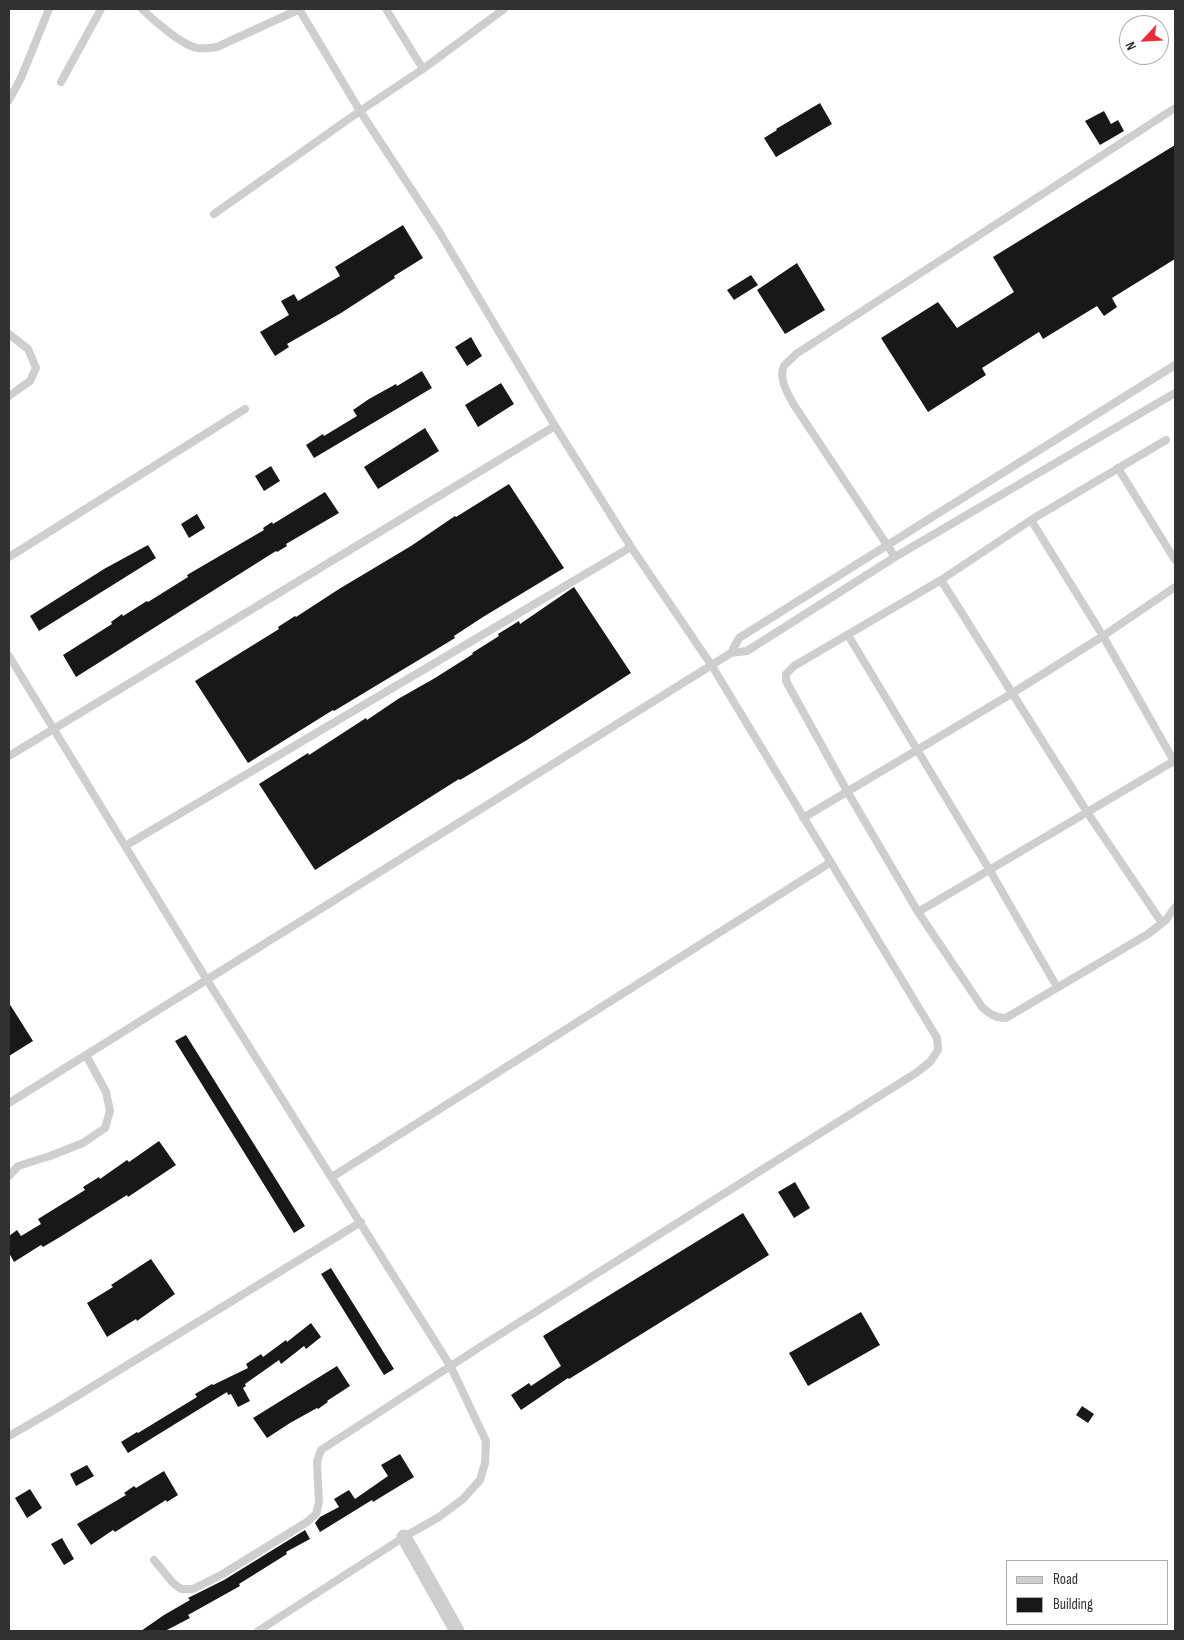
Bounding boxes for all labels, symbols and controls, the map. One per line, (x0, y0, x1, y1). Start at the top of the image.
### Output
north arrow (1119, 15, 1169, 65)
text: N (1122, 39, 1140, 53)
legend (1006, 1560, 1169, 1625)
text: Road (1053, 1570, 1078, 1589)
text: Building (1053, 1595, 1093, 1614)

